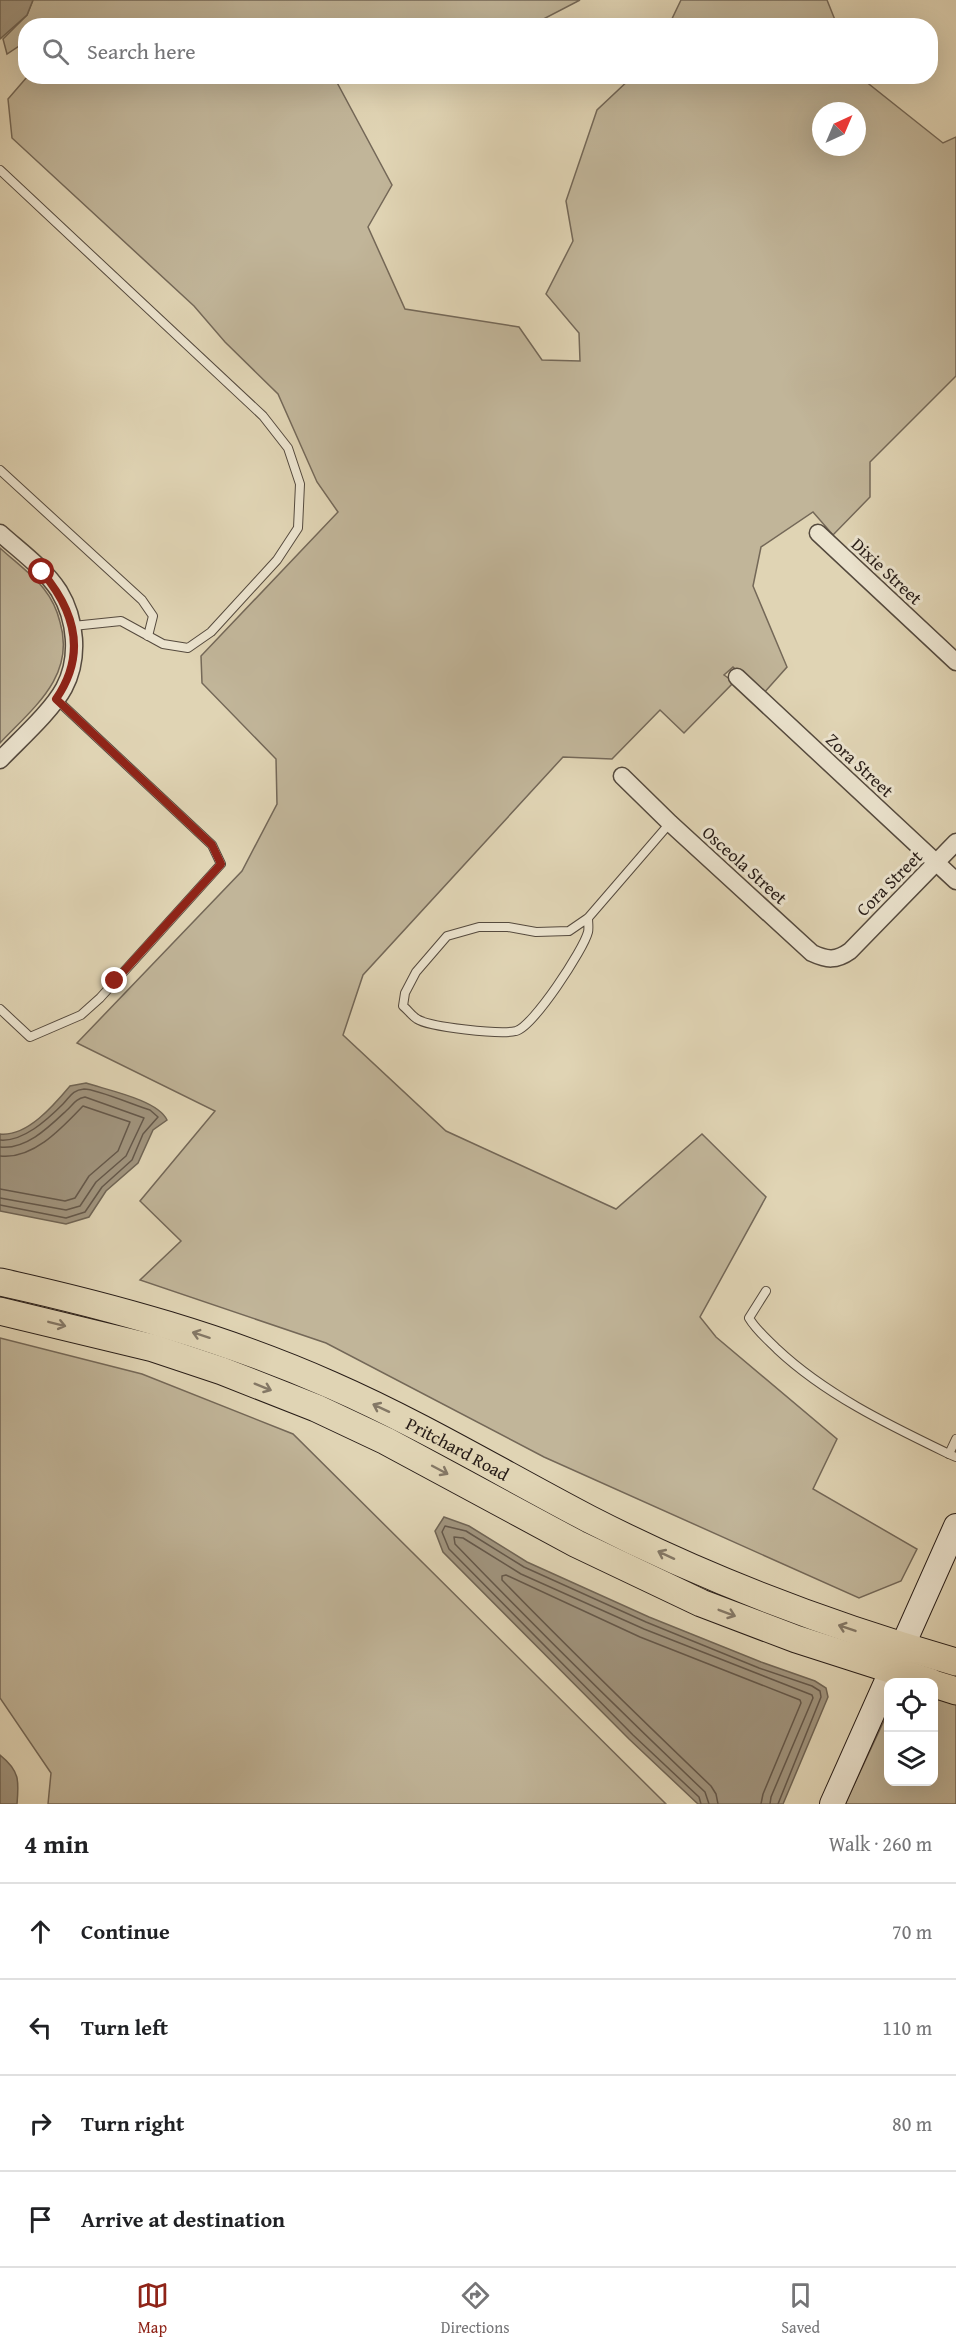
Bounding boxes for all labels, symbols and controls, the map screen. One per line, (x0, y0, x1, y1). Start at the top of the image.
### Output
search box (18, 18, 938, 84)
icon: search (39, 35, 72, 68)
text: Search here (87, 35, 196, 67)
north arrow (812, 102, 866, 156)
street label: Dixie Street (846, 531, 929, 611)
route start (28, 558, 54, 584)
street label: Zora Street (820, 726, 900, 804)
street label: Osceola Street (696, 819, 794, 911)
street label: Cora Street (850, 843, 929, 922)
route end (101, 967, 127, 993)
one-way arrow (47, 1319, 66, 1331)
one-way arrow (192, 1328, 211, 1339)
one-way arrow (254, 1382, 272, 1393)
one-way arrow (373, 1402, 391, 1414)
street label: Pritchard Road (402, 1410, 515, 1487)
one-way arrow (430, 1465, 448, 1476)
one-way arrow (658, 1549, 676, 1561)
one-way arrow (717, 1608, 736, 1619)
one-way arrow (838, 1622, 857, 1633)
map controls (884, 1678, 938, 1786)
button: locate (884, 1678, 938, 1732)
button: layers (884, 1732, 938, 1786)
text: 4 min (24, 1824, 89, 1863)
text: Walk · 260 m (829, 1829, 932, 1858)
icon: ahead (24, 1915, 57, 1948)
text: Continue (81, 1915, 170, 1947)
text: 70 m (892, 1917, 932, 1946)
icon: left (24, 2011, 57, 2044)
text: Turn left (81, 2011, 168, 2043)
text: 110 m (882, 2013, 932, 2042)
icon: right (24, 2107, 57, 2140)
text: Turn right (81, 2107, 184, 2139)
text: 80 m (892, 2109, 932, 2138)
icon: arrive (24, 2203, 57, 2236)
text: Arrive at destination (81, 2203, 285, 2235)
tab: Map (136, 2279, 169, 2339)
tab: Directions (441, 2279, 510, 2339)
tab: Saved (781, 2279, 820, 2339)

